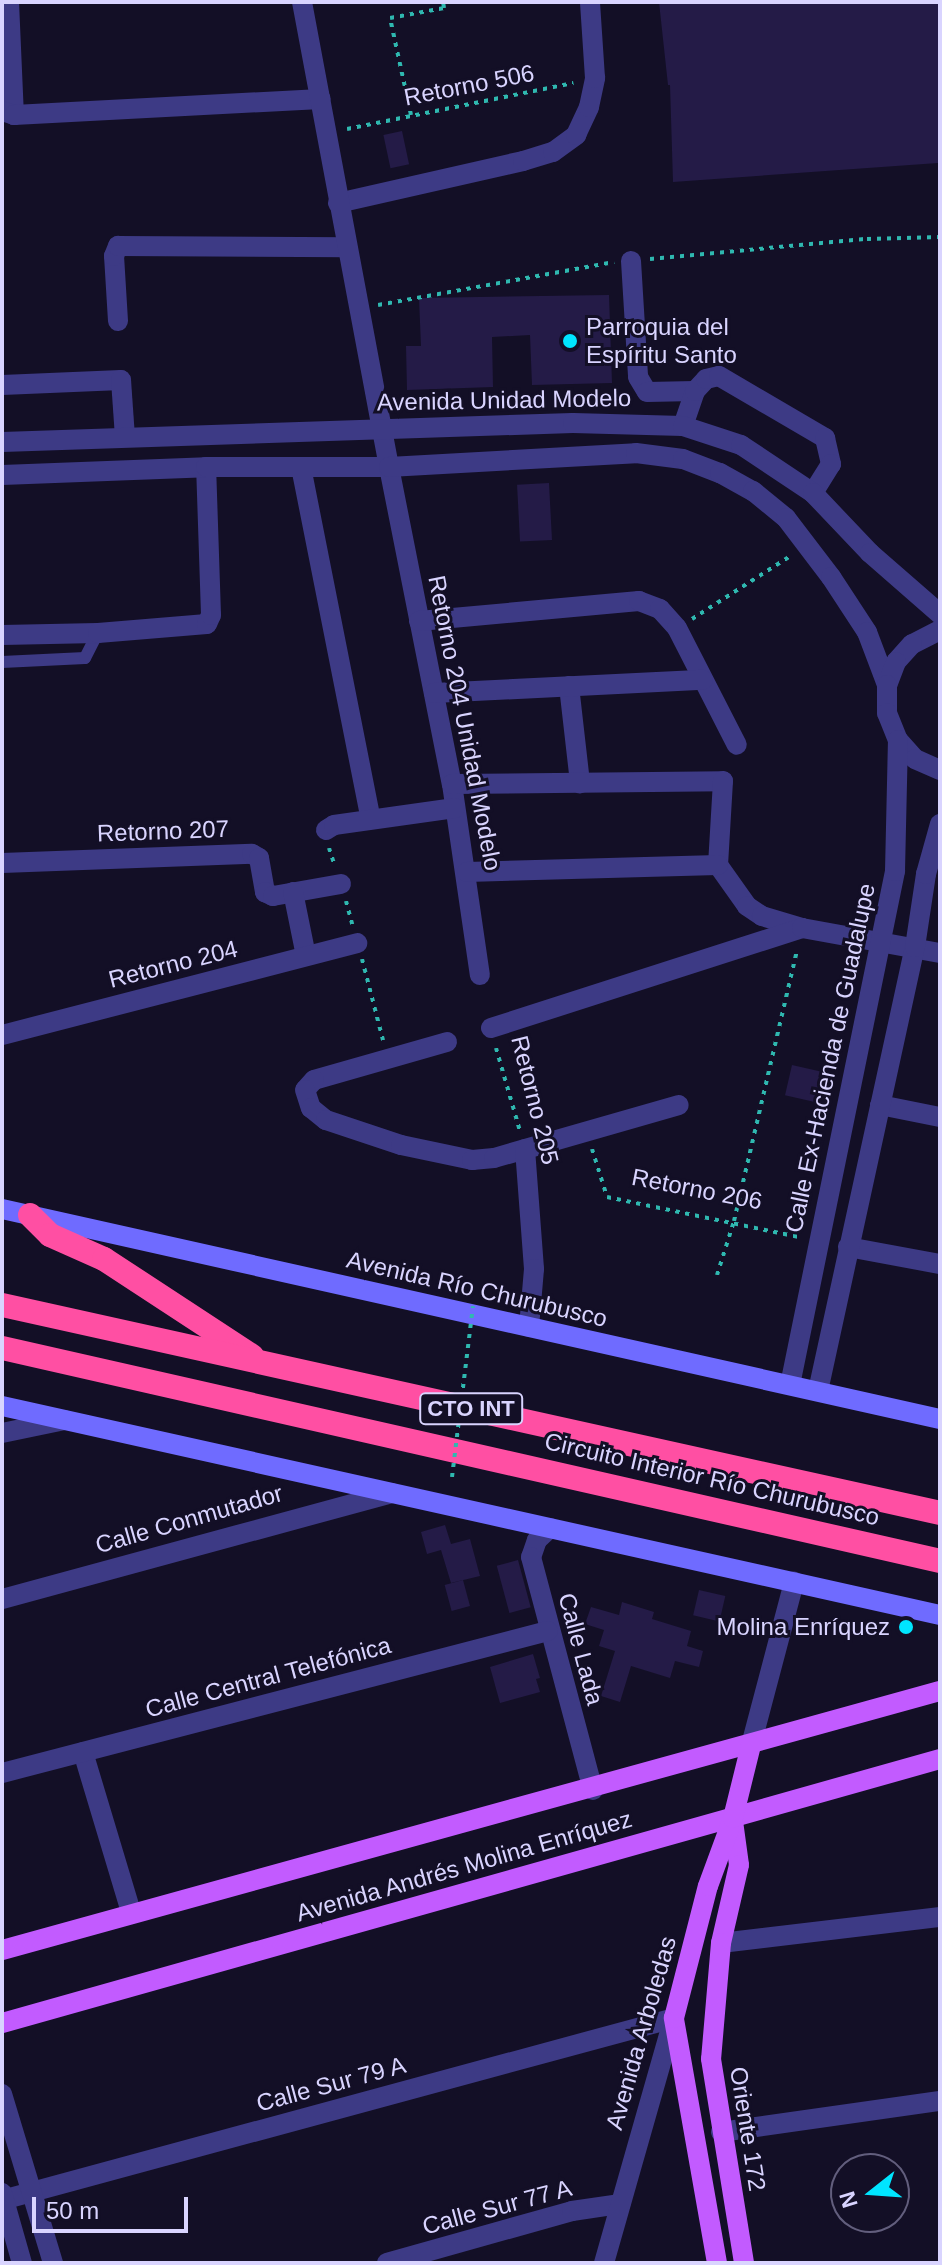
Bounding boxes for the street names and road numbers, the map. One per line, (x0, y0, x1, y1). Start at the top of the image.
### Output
street label: Retorno 506 (401, 58, 537, 112)
street label: Avenida Unidad Modelo (377, 383, 631, 417)
street label: Retorno 204 Unidad Modelo (422, 573, 508, 873)
street label: Retorno 207 (96, 814, 230, 848)
street label: Calle Ex-Hacienda de Guadalupe (779, 881, 881, 1235)
street label: Retorno 204 (105, 934, 241, 994)
street label: Retorno 205 (505, 1032, 565, 1168)
street label: Retorno 206 (629, 1162, 765, 1216)
street label: Avenida Río Churubusco (344, 1245, 610, 1333)
road number: CTO INT (419, 1391, 523, 1427)
street label: Circuito Interior Río Churubusco (542, 1426, 882, 1532)
street label: Calle Conmutador (92, 1478, 286, 1560)
street label: Calle Lada (552, 1590, 610, 1708)
street label: Calle Central Telefónica (142, 1630, 394, 1724)
street label: Avenida Andrés Molina Enríquez (292, 1804, 636, 1928)
street label: Avenida Arboledas (599, 1932, 683, 2134)
street label: Calle Sur 79 A (253, 2050, 409, 2118)
street label: Oriente 172 (724, 2065, 772, 2193)
street label: Calle Sur 77 A (419, 2173, 575, 2241)

